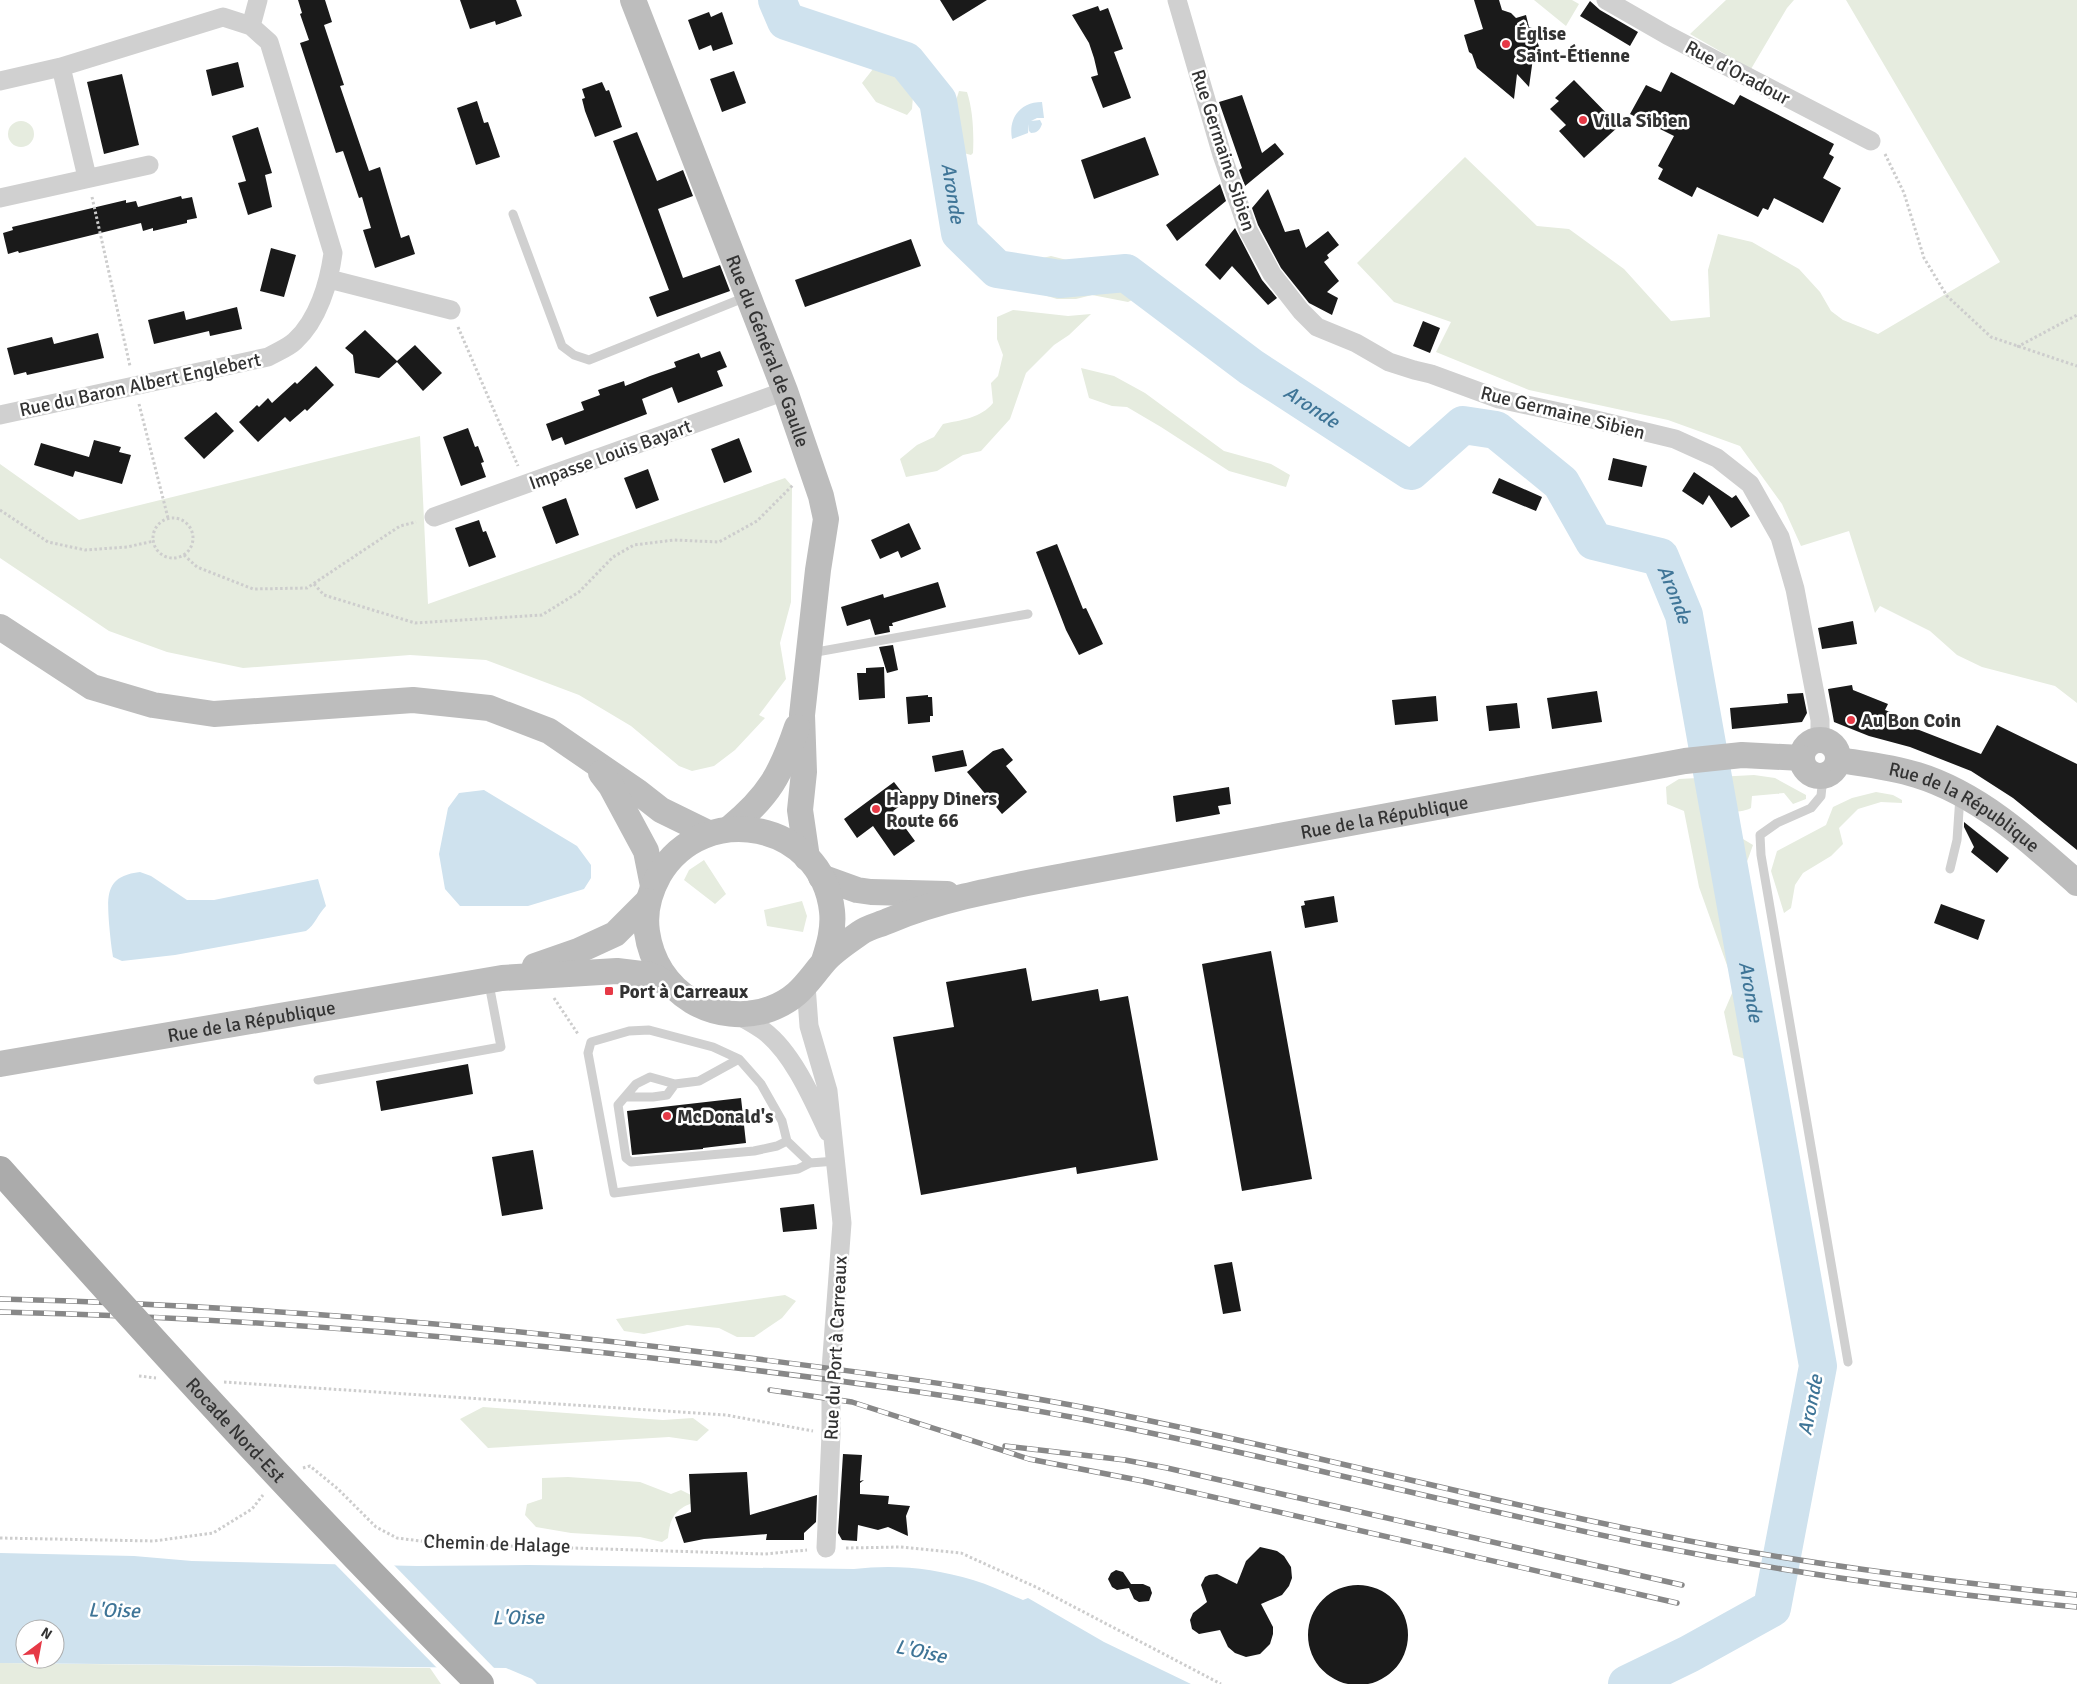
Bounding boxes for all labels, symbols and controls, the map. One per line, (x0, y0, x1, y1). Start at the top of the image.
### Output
place label: Église Saint-Étienne (1516, 22, 1630, 68)
street label: Rue d'Oradour (1681, 35, 1794, 111)
marker: Église Saint-Étienne (1500, 38, 1512, 50)
street label: Rue Germaine Sibien (1186, 66, 1260, 234)
place label: Villa Sibien (1593, 109, 1688, 133)
marker: Villa Sibien (1577, 114, 1589, 126)
water label: Aronde (936, 161, 970, 226)
street label: Rue du Général de Gaulle (720, 251, 814, 451)
street label: Rue du Baron Albert Englebert (17, 348, 263, 422)
water label: Aronde (1279, 380, 1345, 435)
street label: Rue Germaine Sibien (1478, 381, 1647, 445)
street label: Impasse Louis Bayart (526, 414, 695, 495)
water label: Aronde (1652, 561, 1697, 626)
place label: Au Bon Coin (1861, 709, 1961, 733)
marker: Au Bon Coin (1845, 714, 1857, 726)
street label: Rue de la République (1887, 757, 2044, 858)
place label: Happy Diners Route 66 (886, 787, 997, 833)
street label: Rue de la République (1299, 790, 1470, 845)
marker: Happy Diners Route 66 (870, 803, 882, 815)
water label: Aronde (1733, 959, 1769, 1025)
place label: Port à Carreaux (619, 980, 749, 1004)
marker: Port à Carreaux (603, 985, 615, 997)
street label: Rue de la République (166, 996, 337, 1048)
place label: McDonald's (677, 1105, 773, 1129)
marker: McDonald's (661, 1110, 673, 1122)
street label: Rue du Port à Carreaux (819, 1255, 853, 1441)
water label: Aronde (1792, 1372, 1829, 1437)
street label: Rocade Nord-Est (180, 1373, 290, 1489)
street label: Chemin de Halage (423, 1529, 571, 1559)
water label: L'Oise (88, 1598, 141, 1623)
water label: L'Oise (492, 1605, 545, 1630)
north arrow (15, 1619, 65, 1669)
text: N (38, 1624, 55, 1643)
water label: L'Oise (893, 1634, 950, 1669)

